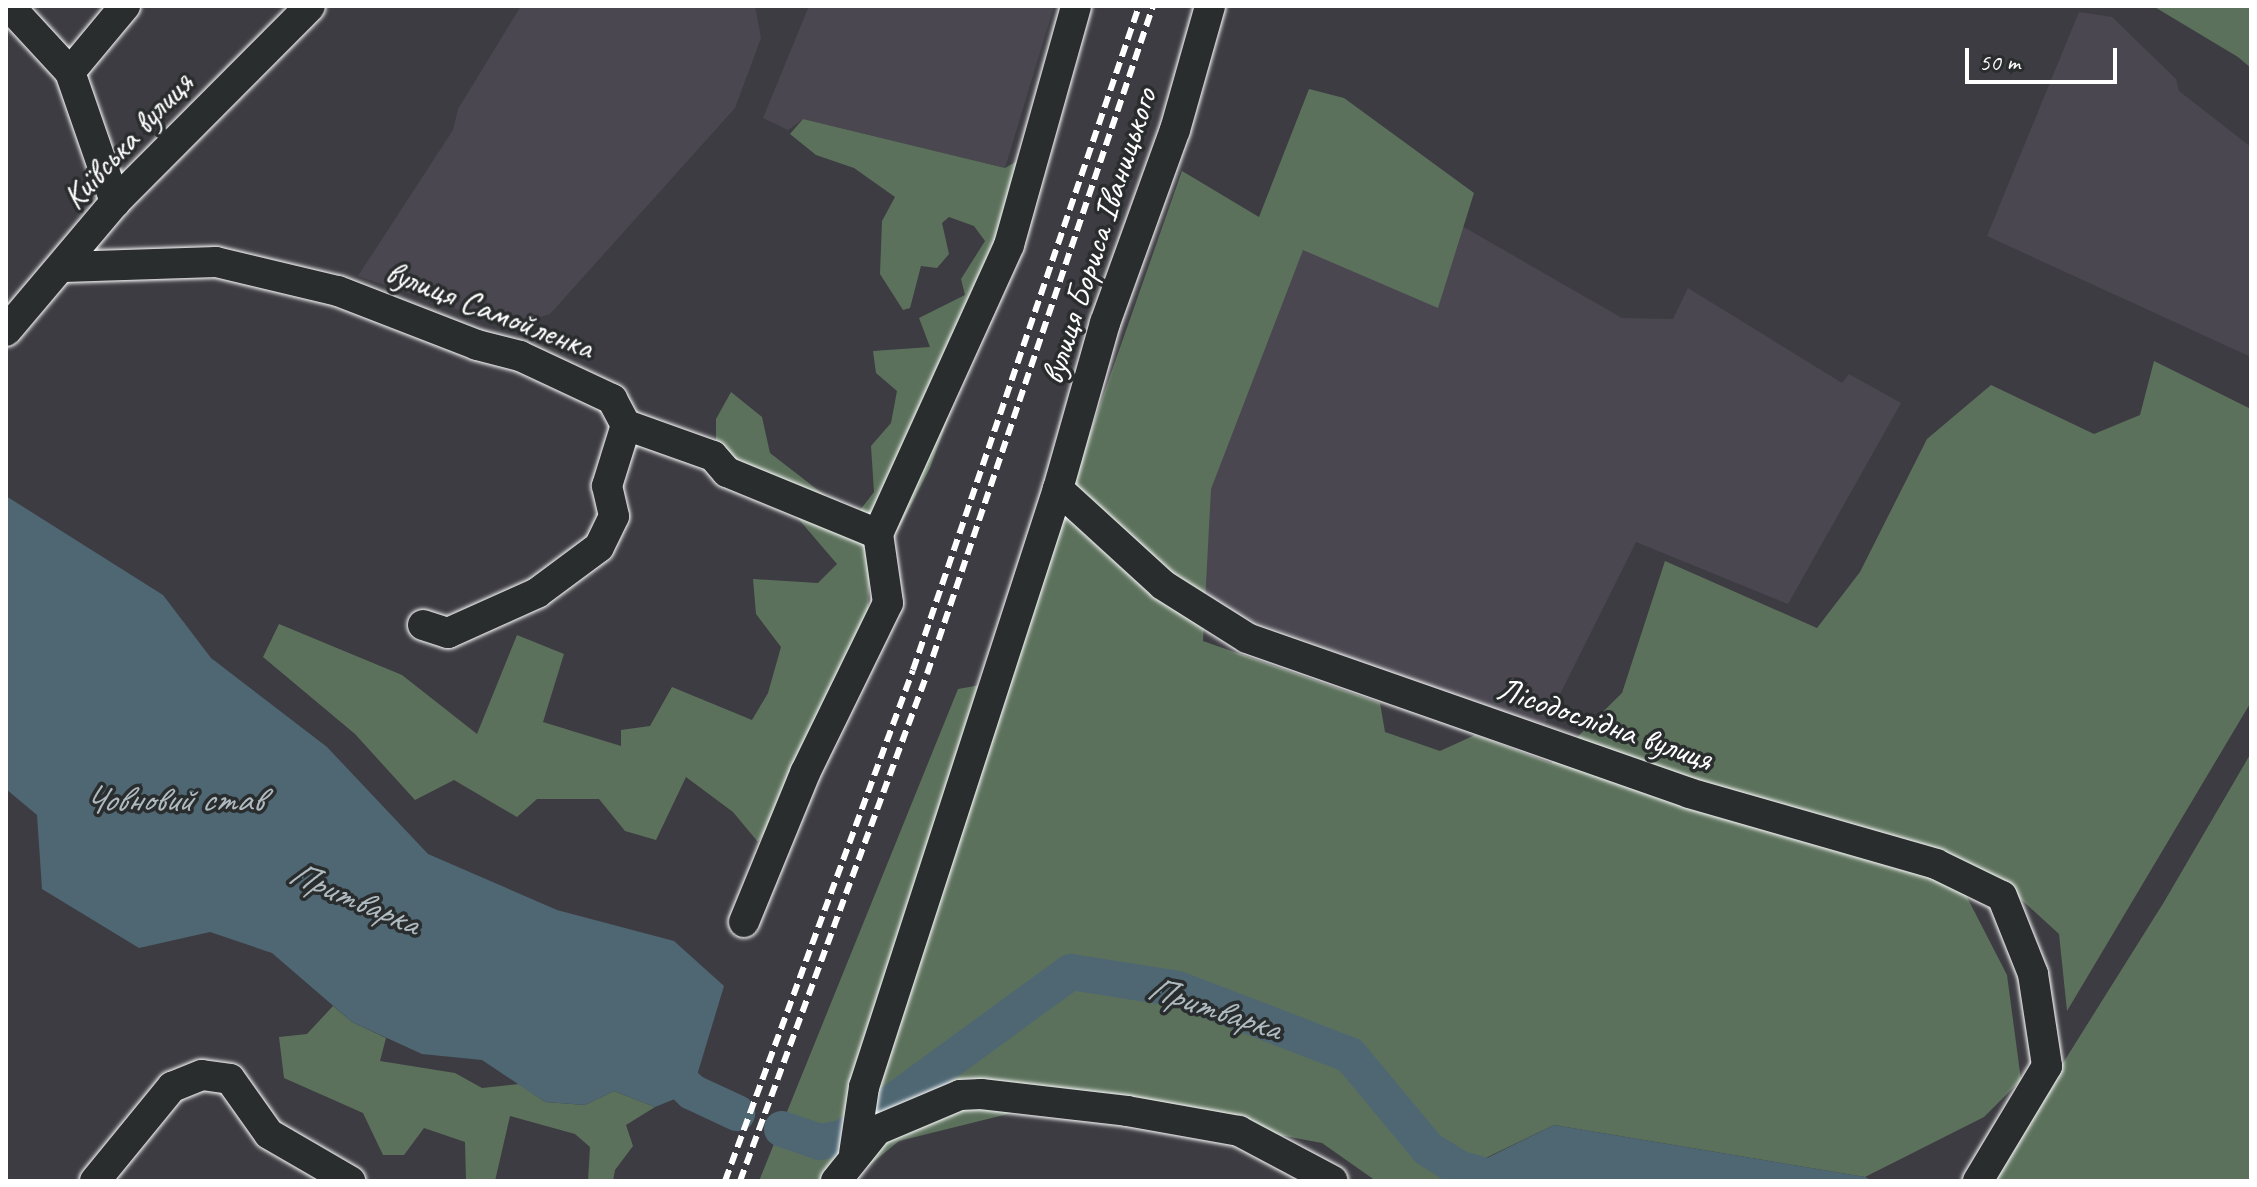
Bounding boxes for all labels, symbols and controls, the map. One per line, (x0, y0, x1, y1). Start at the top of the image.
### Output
scale bar (1969, 32, 2121, 82)
text: 50 m (1979, 47, 2020, 77)
street label: Київська вулиця (53, 62, 201, 218)
street label: вулиця Бориса Іваницького (1031, 83, 1165, 389)
street label: вулиця Самойленка (380, 251, 600, 367)
street label: Лісодослідна вулиця (1492, 667, 1718, 779)
water label: Човновий став (84, 778, 262, 822)
water label: Притварка (282, 851, 426, 945)
water label: Притварка (1142, 966, 1286, 1050)

